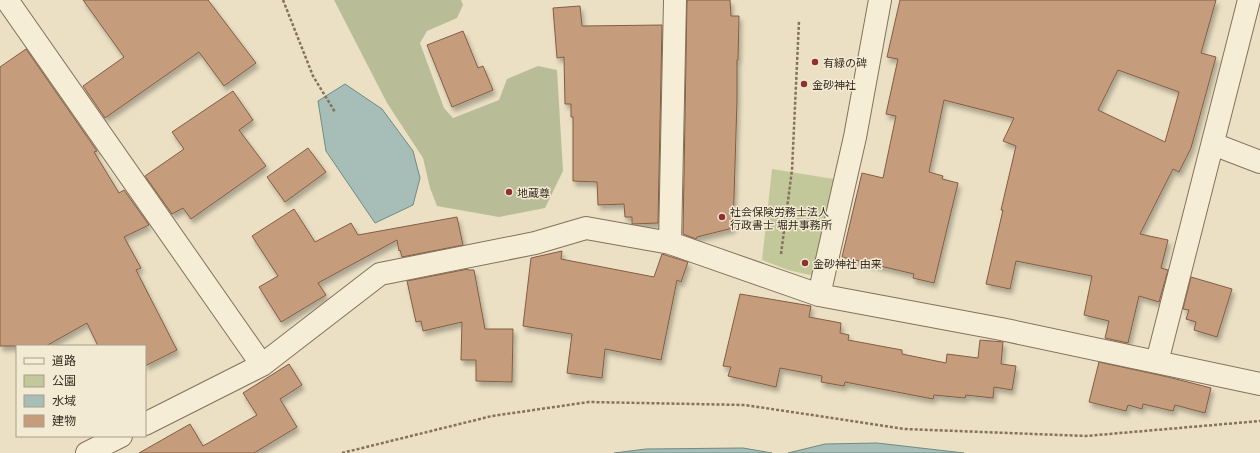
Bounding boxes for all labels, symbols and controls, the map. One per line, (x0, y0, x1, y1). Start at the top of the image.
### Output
place label: 有緑の碑 (823, 55, 867, 70)
marker: 有緑の碑 (810, 57, 820, 67)
place label: 金砂神社 (812, 77, 856, 92)
marker: 金砂神社 (799, 79, 809, 89)
place label: 地蔵尊 (517, 185, 550, 200)
marker: 地蔵尊 (504, 187, 514, 197)
place label: 社会保険労務士法人 行政書士 堀井事務所 (730, 204, 833, 232)
marker: 社会保険労務士法人 行政書士 堀井事務所 (717, 212, 727, 222)
place label: 金砂神社 由来 (813, 256, 882, 271)
marker: 金砂神社 由来 (800, 258, 810, 268)
legend (16, 345, 146, 437)
text: 道路 (52, 352, 76, 369)
text: 公園 (52, 372, 76, 389)
text: 水域 (52, 392, 76, 409)
text: 建物 (52, 412, 76, 429)

